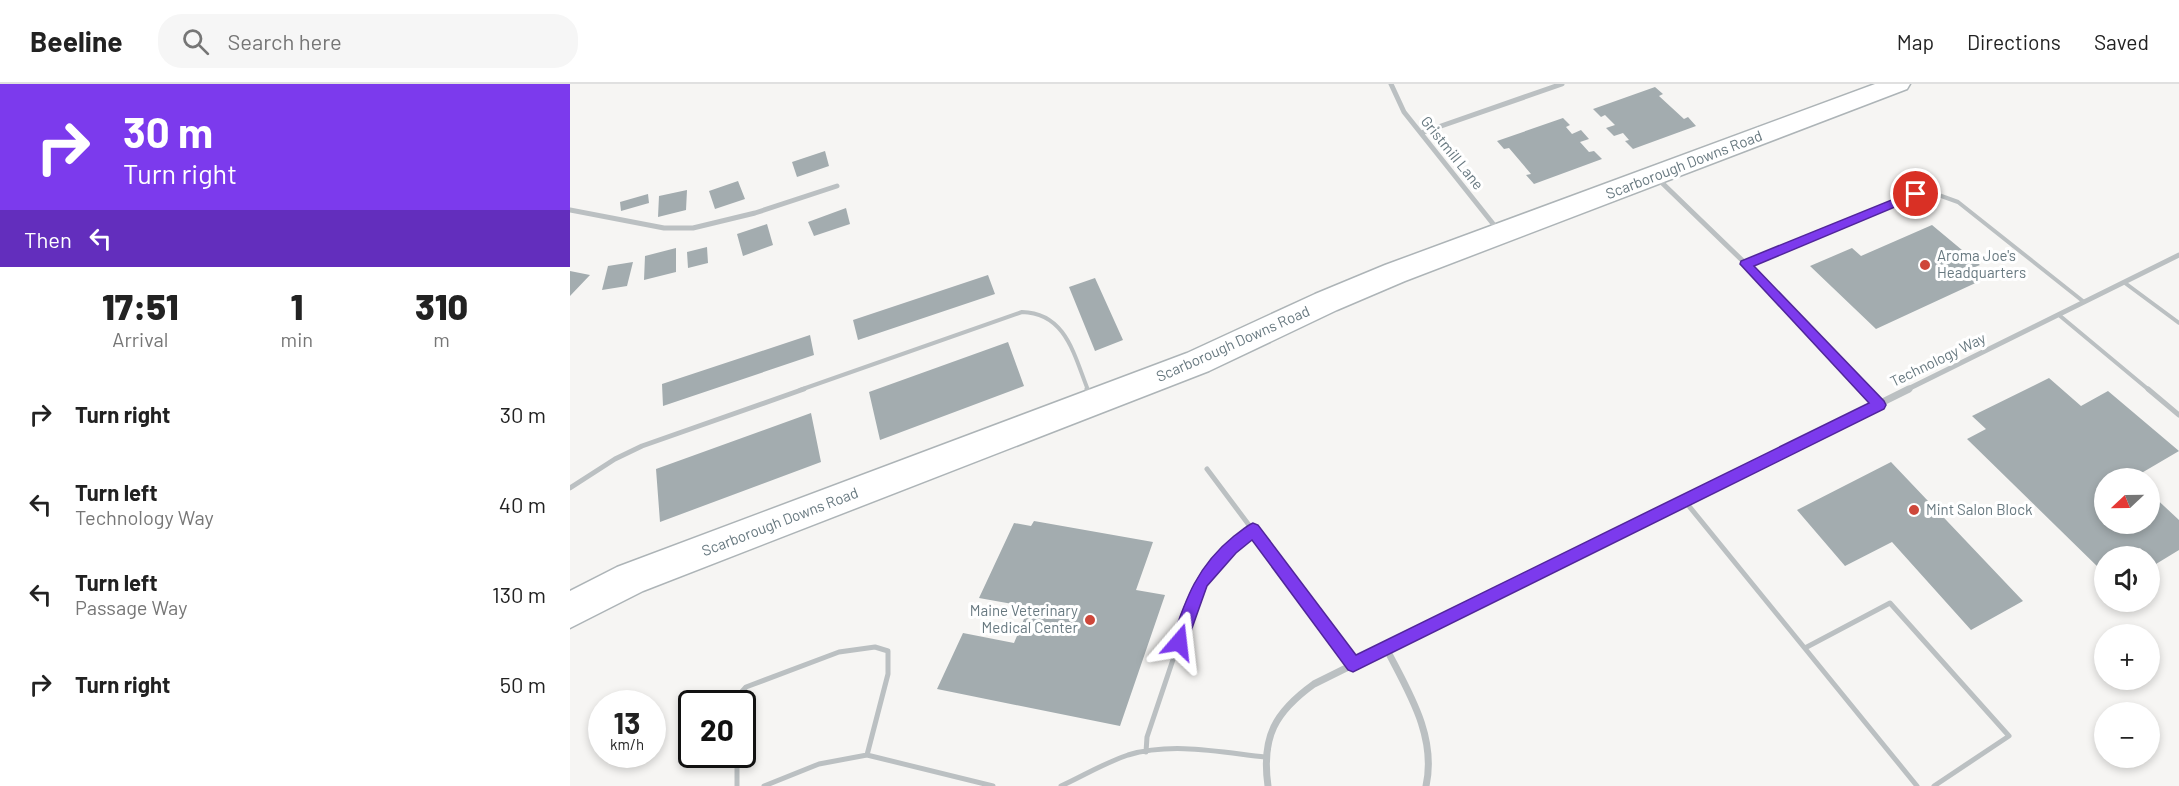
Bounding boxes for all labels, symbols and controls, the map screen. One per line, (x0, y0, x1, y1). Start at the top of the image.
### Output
search box (158, 14, 578, 68)
text: Beeline (30, 24, 122, 58)
icon: search (179, 25, 212, 58)
text: Search here (227, 28, 342, 54)
text: Map (1897, 29, 1934, 54)
text: Directions (1967, 29, 2061, 54)
text: Saved (2094, 29, 2149, 54)
text: 30 m (123, 106, 213, 156)
icon: right (24, 108, 102, 186)
street label: Gristmill Lane (1418, 112, 1488, 193)
street label: Scarborough Downs Road (1603, 126, 1764, 202)
text: Turn right (123, 157, 237, 189)
pin (1890, 168, 1941, 219)
icon: arrive (1899, 177, 1932, 210)
icon: left (84, 222, 117, 255)
text: Then (24, 226, 72, 252)
place label: Aroma Joe's Headquarters (1937, 246, 2026, 281)
marker: Aroma Joe's Headquarters (1918, 258, 1932, 272)
text: 17:51 (102, 284, 179, 327)
text: 1 (290, 284, 303, 327)
text: 310 (415, 284, 468, 327)
street label: Scarborough Downs Road (1153, 301, 1312, 385)
text: Arrival (112, 327, 168, 351)
text: min (281, 327, 313, 351)
text: m (433, 327, 450, 351)
street label: Technology Way (1887, 328, 1988, 390)
icon: right (24, 398, 57, 431)
text: Turn right (75, 401, 170, 427)
text: 30 m (500, 401, 546, 427)
north arrow (2094, 468, 2160, 534)
map controls (2094, 468, 2160, 768)
text: Turn left (75, 479, 158, 505)
street label: Scarborough Downs Road (699, 483, 860, 559)
icon: left (24, 488, 57, 521)
text: 40 m (499, 491, 546, 517)
place label: Mint Salon Block (1926, 500, 2033, 518)
marker: Mint Salon Block (1907, 503, 1921, 517)
text: Technology Way (75, 505, 214, 529)
button: sound (2094, 546, 2160, 612)
text: Turn left (75, 569, 158, 595)
icon: left (24, 578, 57, 611)
text: 130 m (492, 581, 546, 607)
text: Passage Way (75, 595, 187, 619)
place label: Maine Veterinary Medical Center (970, 601, 1079, 636)
position arrow (1147, 610, 1211, 674)
marker: Maine Veterinary Medical Center (1083, 613, 1097, 627)
button: + (2094, 624, 2160, 690)
icon: right (24, 668, 57, 701)
text: Turn right (75, 671, 170, 697)
text: 50 m (500, 671, 546, 697)
speed limit sign: 20 (678, 690, 756, 768)
button: − (2094, 702, 2160, 768)
text: 13 (614, 704, 640, 740)
text: km/h (610, 735, 644, 753)

